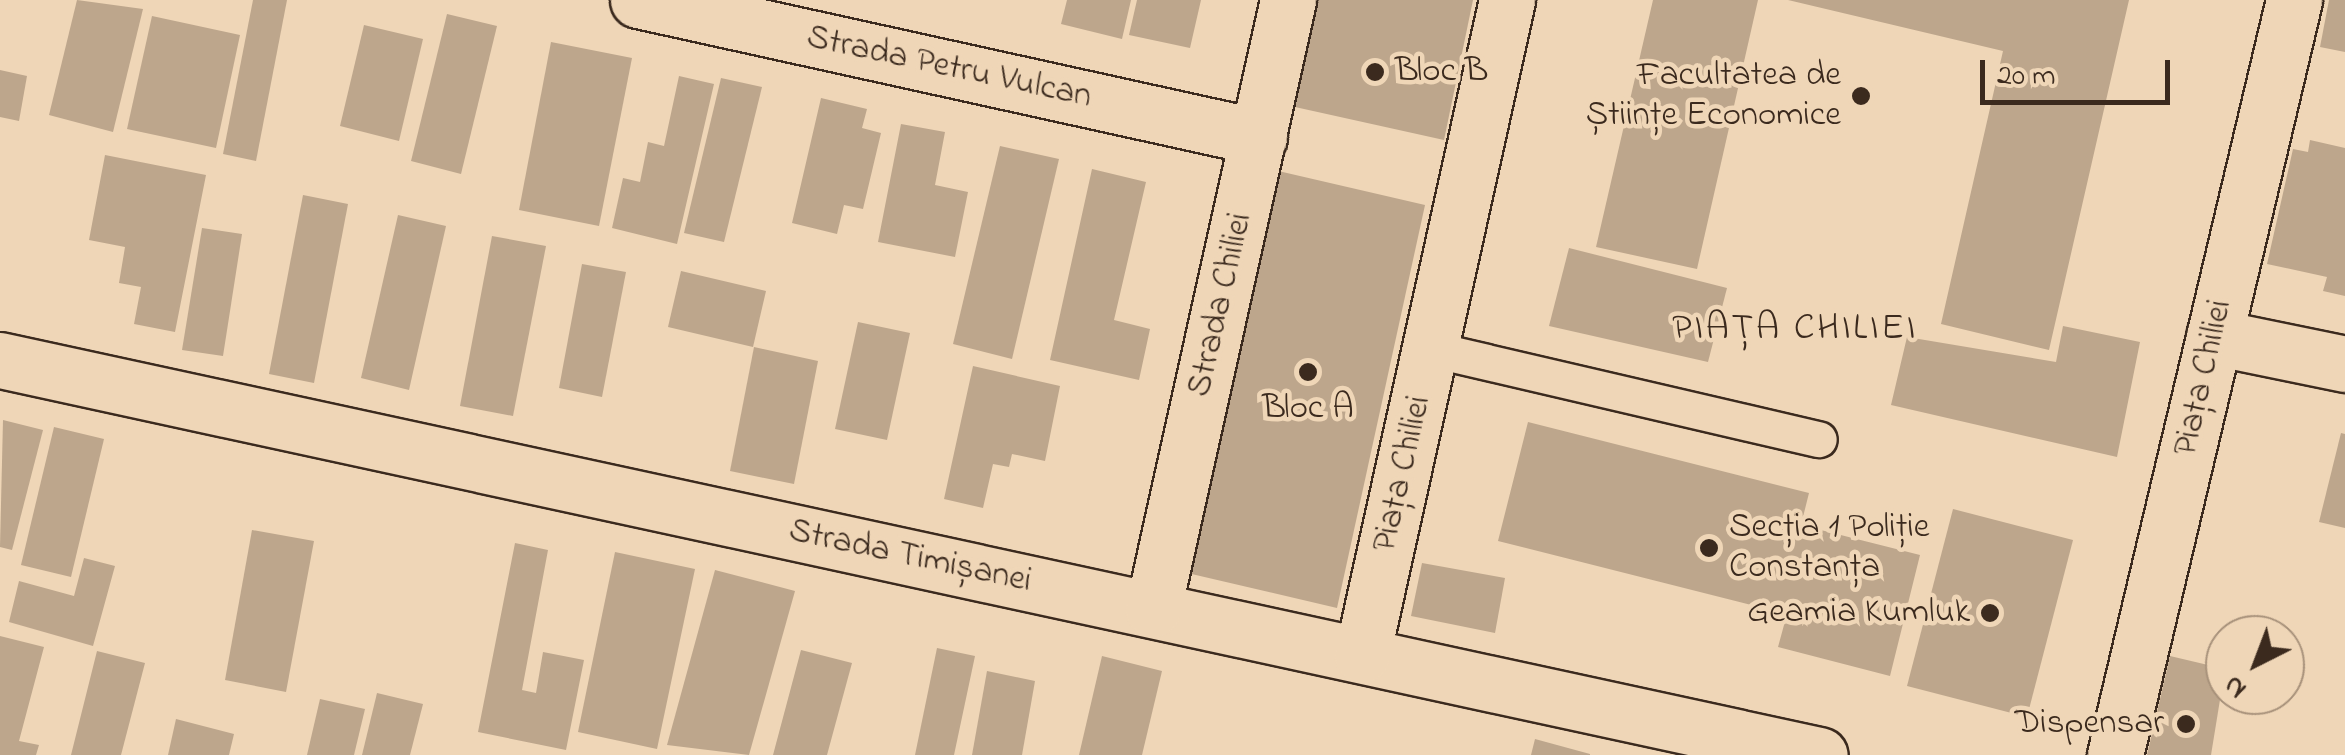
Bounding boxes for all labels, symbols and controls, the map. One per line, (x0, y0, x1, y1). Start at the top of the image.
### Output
street label: Strada Petru Vulcan (803, 17, 1095, 119)
scale bar (1985, 40, 2175, 102)
place label: Bloc B (1395, 51, 1488, 93)
place label: Facultatea de Științe Economice (1586, 55, 1841, 137)
text: 20 m (1997, 55, 2056, 99)
marker: Bloc B (1364, 61, 1386, 83)
marker: Facultatea de Științe Economice (1850, 85, 1872, 107)
street label: Strada Chiliei (1179, 209, 1263, 401)
street label: Piața Chiliei (2166, 296, 2242, 460)
district label: PIAȚA CHILIEI (1672, 307, 1918, 353)
marker: Bloc A (1297, 361, 1319, 383)
place label: Bloc A (1262, 388, 1354, 430)
street label: Piața Chiliei (1365, 392, 1441, 556)
place label: Secția 1 Poliție Constanța (1729, 507, 1930, 589)
street label: Strada Timișanei (785, 511, 1035, 603)
marker: Secția 1 Poliție Constanța (1698, 537, 1720, 559)
place label: Geamia Kumluk (1747, 592, 1970, 634)
marker: Geamia Kumluk (1979, 602, 2001, 624)
north arrow (2205, 615, 2305, 715)
text: N (2215, 665, 2257, 708)
place label: Dispensar (2015, 703, 2164, 745)
marker: Dispensar (2173, 711, 2199, 737)

